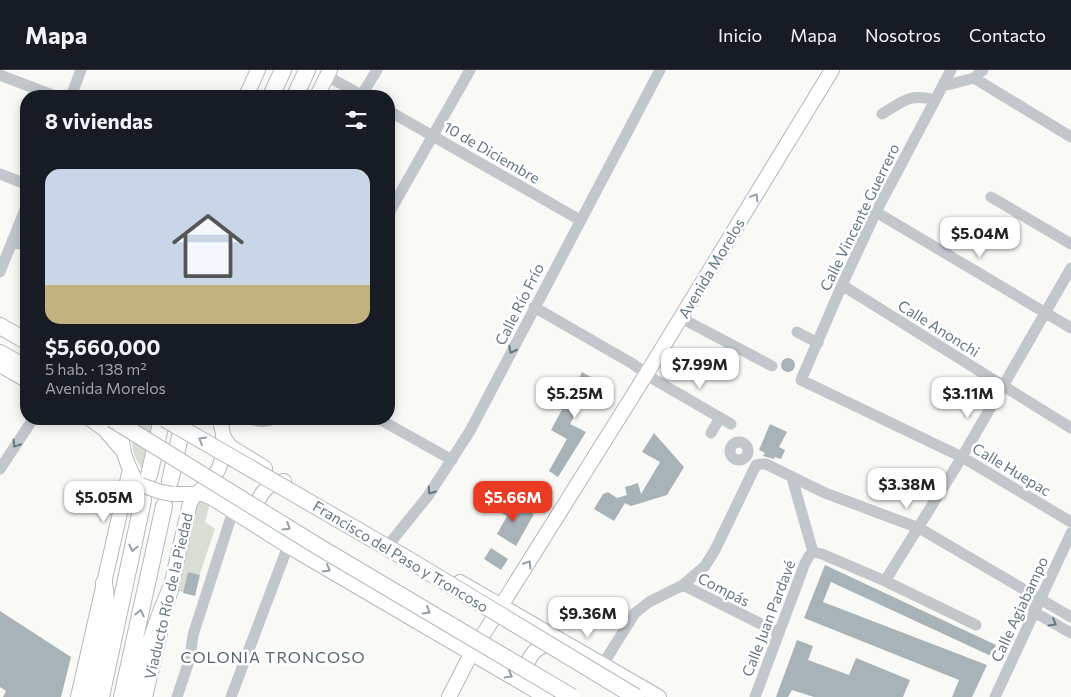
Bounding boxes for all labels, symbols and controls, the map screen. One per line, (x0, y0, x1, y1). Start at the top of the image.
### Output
text: Mapa (25, 20, 87, 49)
text: Inicio (718, 24, 762, 46)
text: Mapa (790, 24, 837, 46)
text: Nosotros (865, 24, 941, 46)
text: Contacto (969, 24, 1046, 46)
icon: filters (342, 106, 370, 134)
text: 8 viviendas (45, 108, 153, 133)
street label: 10 de Diciembre (441, 117, 543, 187)
street label: Calle Vincente Guerrero (815, 140, 903, 294)
one-way arrow (748, 193, 758, 202)
icon: home (163, 201, 253, 291)
street label: Avenida Morelos (674, 215, 748, 321)
pin: $5.04M (939, 216, 1021, 259)
text: $5.04M (951, 223, 1009, 242)
street label: Calle Río Frío (491, 260, 547, 348)
street label: Calle Anonchi (895, 296, 983, 360)
text: $5,660,000 (45, 334, 160, 359)
one-way arrow (508, 345, 518, 354)
pin: $7.99M (659, 348, 741, 390)
text: $7.99M (672, 354, 728, 373)
text: 5 hab. · 138 m² (45, 359, 147, 378)
pin: $5.25M (534, 376, 616, 419)
pin: $3.11M (927, 376, 1009, 419)
text: Avenida Morelos (45, 378, 166, 397)
text: $5.25M (547, 383, 603, 402)
text: $3.11M (942, 383, 994, 402)
one-way arrow (199, 437, 208, 447)
one-way arrow (13, 438, 23, 447)
street label: Calle Huepac (970, 439, 1054, 499)
pin: $3.38M (866, 468, 948, 510)
text: $3.38M (878, 474, 936, 493)
pin: $5.05M (63, 480, 145, 523)
pin: $5.66M (472, 480, 554, 523)
one-way arrow (428, 485, 437, 495)
text: $5.05M (75, 487, 133, 506)
text: $5.66M (484, 487, 542, 506)
street label: Francisco del Paso y Troncoso (310, 496, 492, 616)
street label: Viaducto Río de la Piedad (140, 511, 196, 681)
one-way arrow (282, 521, 291, 530)
one-way arrow (128, 543, 139, 552)
street label: Calle Agiabampo (987, 554, 1051, 664)
street label: Calle Juan Pardavé (738, 557, 799, 679)
one-way arrow (521, 560, 531, 569)
one-way arrow (322, 562, 331, 572)
street label: Compás (695, 568, 753, 610)
pin: $9.36M (547, 596, 629, 639)
text: $9.36M (559, 603, 617, 622)
one-way arrow (421, 604, 430, 614)
one-way arrow (134, 609, 145, 617)
one-way arrow (1047, 616, 1056, 626)
district label: COLONIA TRONCOSO (181, 647, 365, 666)
one-way arrow (504, 669, 513, 679)

